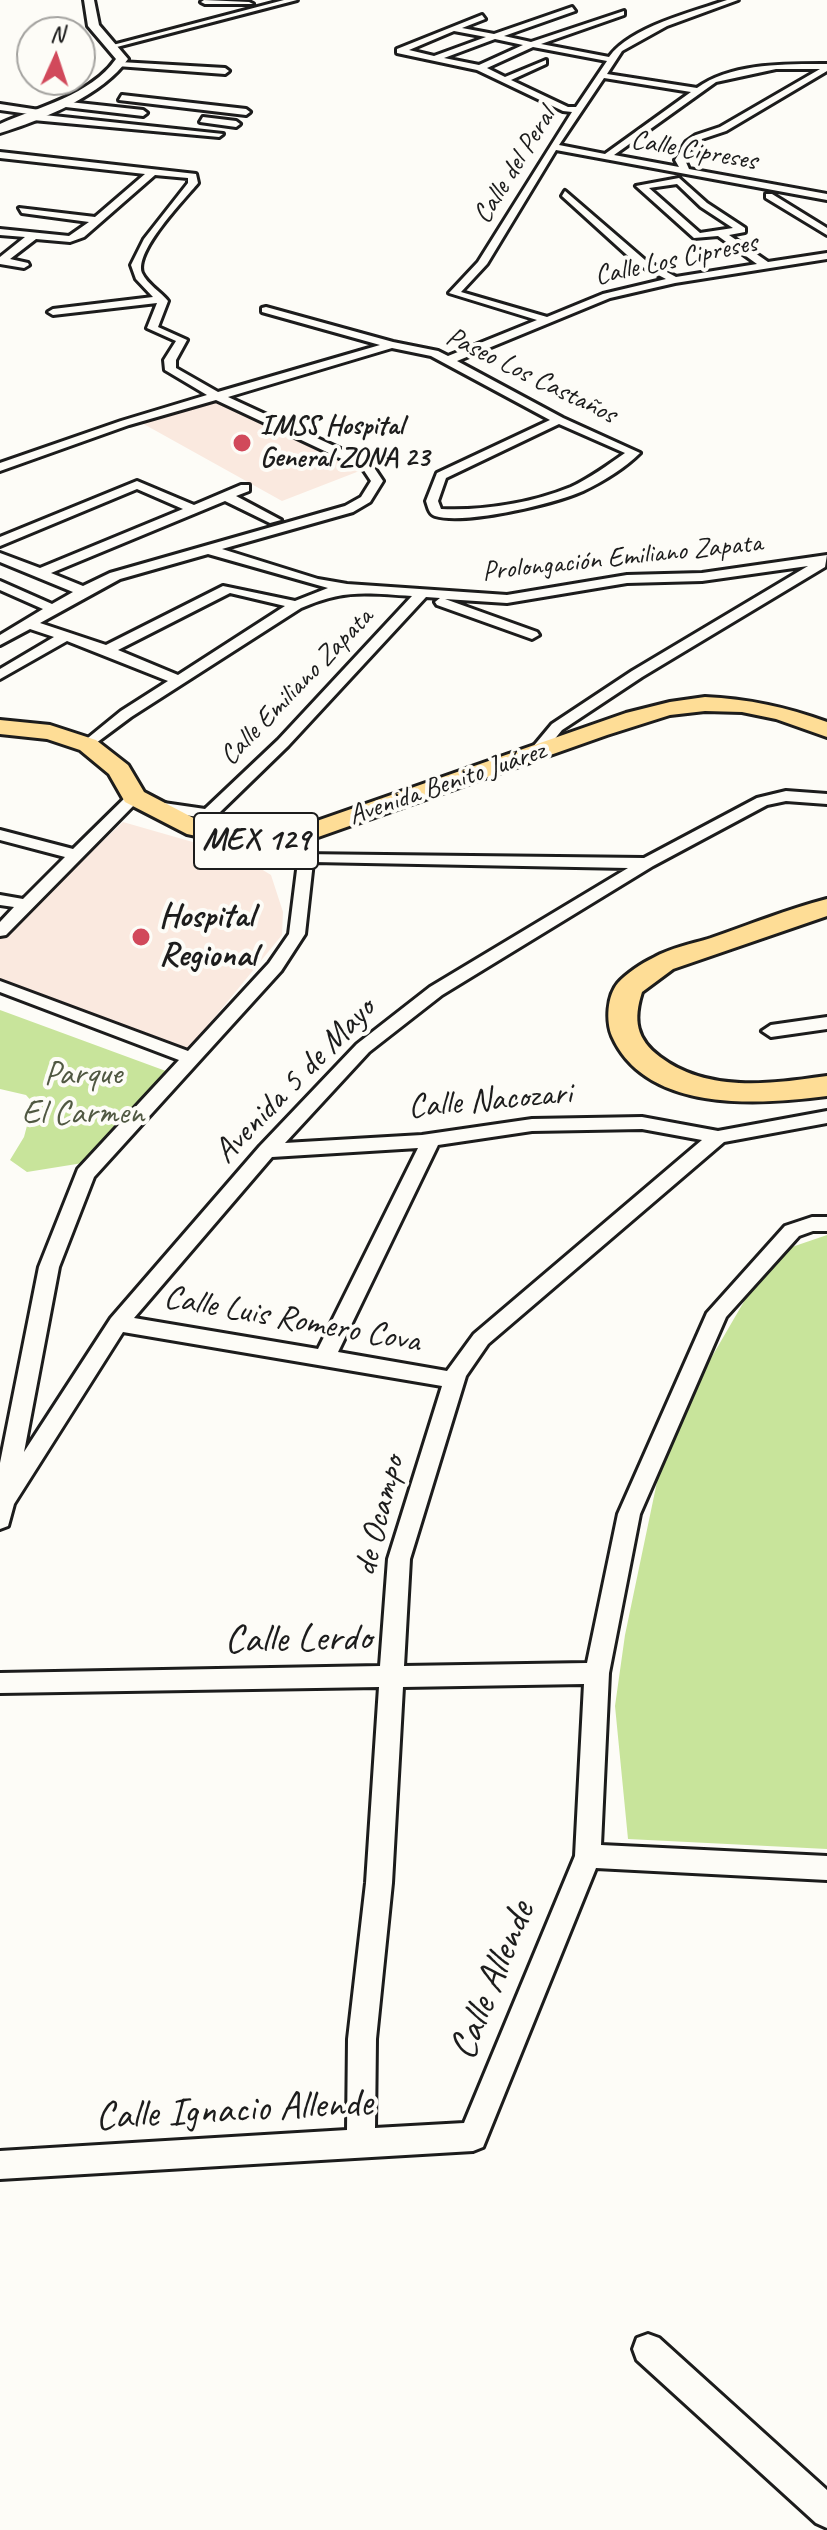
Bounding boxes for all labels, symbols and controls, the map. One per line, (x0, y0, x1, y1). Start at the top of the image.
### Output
north arrow (16, 16, 96, 96)
text: N (50, 20, 65, 48)
street label: Calle del Peral (466, 102, 564, 230)
street label: Calle Cipreses (628, 123, 760, 179)
street label: Calle Los Cipreses (592, 226, 760, 294)
street label: Paseo Los Castaños (440, 320, 622, 432)
place label: IMSS Hospital General ZONA 23 (260, 410, 429, 476)
marker: IMSS Hospital General ZONA 23 (231, 432, 253, 454)
street label: Prolongación Emiliano Zapata (480, 527, 764, 589)
street label: Calle Emiliano Zapata (213, 601, 381, 773)
street label: Avenida Benito Juárez (344, 735, 550, 833)
road number: MEX 129 (194, 813, 318, 869)
place label: Hospital Regional (159, 897, 257, 976)
marker: Hospital Regional (130, 926, 152, 948)
street label: Avenida 5 de Mayo (206, 990, 384, 1172)
park label: Parque El Carmen (22, 1055, 144, 1134)
street label: Calle Nacozari (406, 1074, 574, 1128)
street label: Calle Luis Romero Cova (161, 1277, 423, 1363)
street label: de Ocampo (345, 1452, 415, 1580)
street label: Calle Lerdo (224, 1615, 372, 1665)
street label: Calle Allende (440, 1895, 546, 2067)
street label: Calle Ignacio Allende (94, 2080, 374, 2142)

